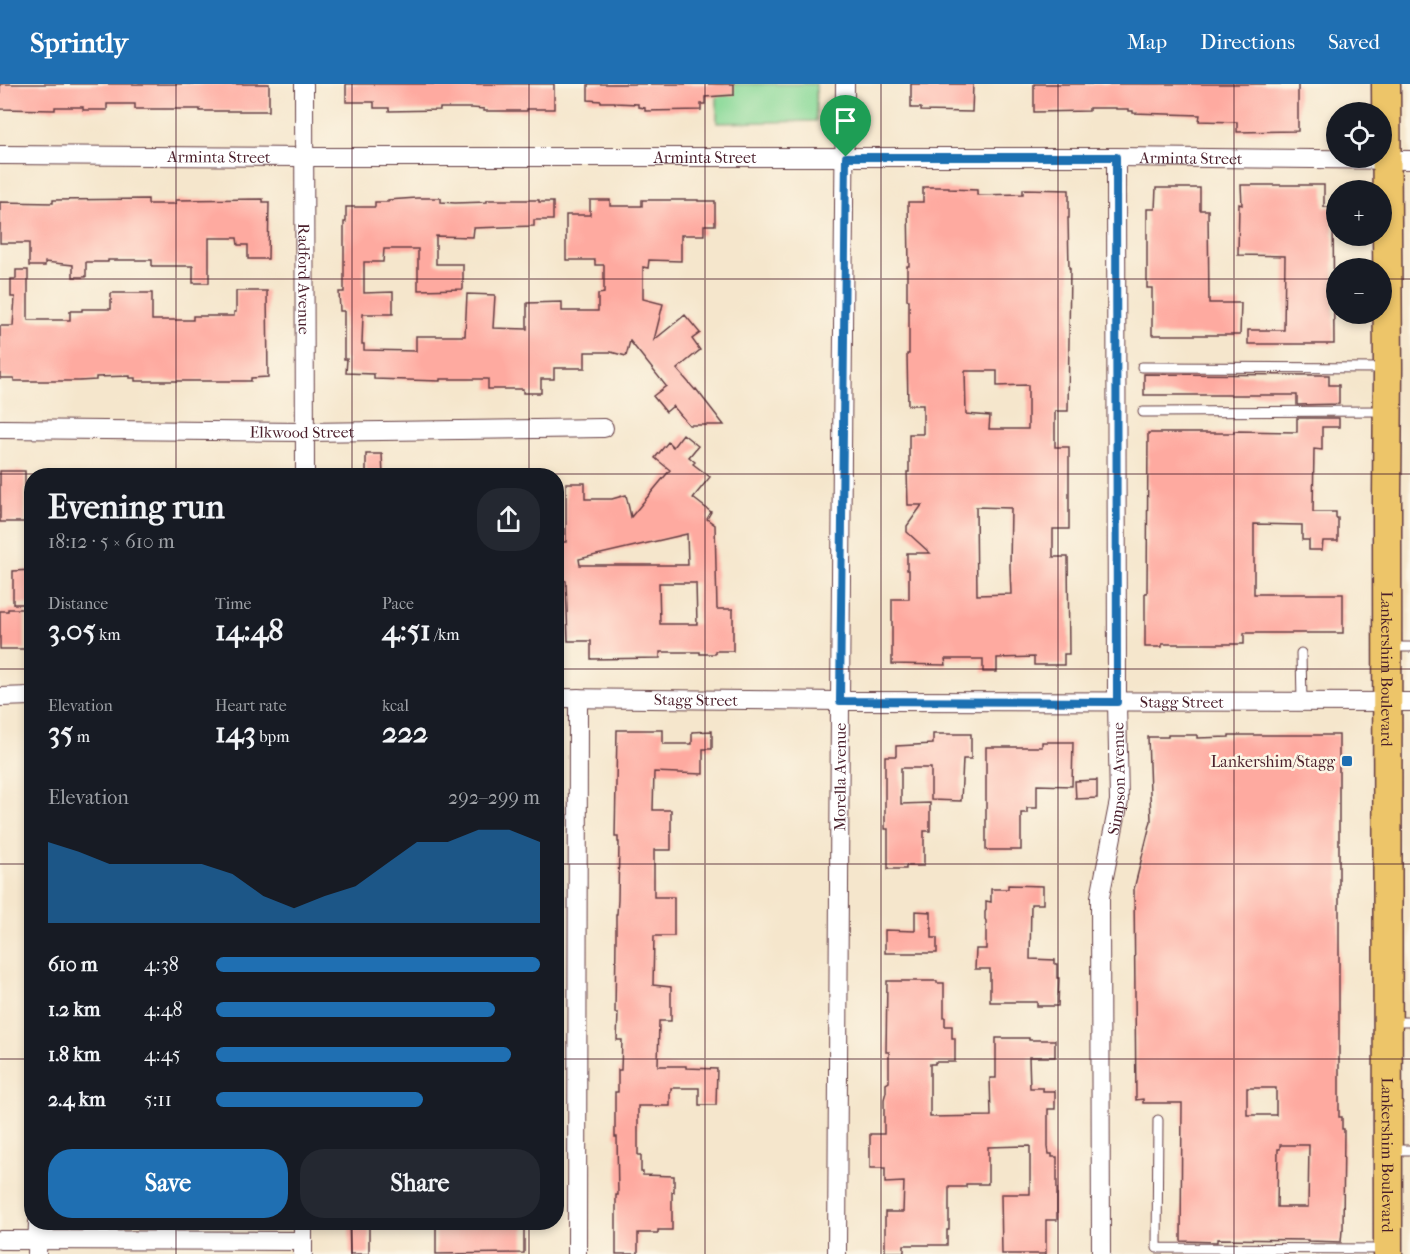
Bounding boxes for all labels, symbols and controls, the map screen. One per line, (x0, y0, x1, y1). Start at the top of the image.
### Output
text: Sprintly (30, 26, 128, 59)
text: Map (1127, 30, 1167, 54)
text: Directions (1200, 30, 1295, 54)
text: Saved (1328, 30, 1380, 54)
pin (820, 95, 871, 157)
map controls (1326, 102, 1392, 324)
button: locate (1326, 102, 1392, 168)
icon: arrive (829, 104, 862, 137)
street label: Arminta Street (166, 147, 271, 167)
street label: Arminta Street (652, 148, 757, 167)
street label: Arminta Street (1138, 148, 1243, 168)
button: + (1326, 180, 1392, 246)
street label: Radford Avenue (294, 223, 314, 335)
button: − (1326, 258, 1392, 324)
street label: Elkwood Street (250, 422, 355, 442)
text: Evening run (48, 488, 225, 527)
button: share (477, 488, 540, 551)
text: 18:12 · 5 × 610 m (48, 530, 175, 553)
street label: Lankershim Boulevard (1377, 591, 1396, 747)
text: Distance (48, 594, 108, 613)
text: Time (215, 594, 251, 613)
text: Pace (382, 594, 414, 613)
text: 3.05 (48, 613, 96, 648)
text: 14:48 (215, 613, 283, 648)
text: 4:51 (382, 613, 431, 648)
text: km (96, 625, 121, 644)
text: /km (431, 625, 460, 644)
street label: Stagg Street (654, 690, 738, 710)
street label: Stagg Street (1140, 693, 1224, 712)
text: Elevation (48, 696, 113, 715)
text: Heart rate (215, 696, 287, 715)
text: kcal (382, 696, 409, 715)
text: 35 (48, 715, 73, 750)
text: 143 (215, 715, 256, 750)
text: 222 (382, 715, 428, 750)
street label: Simpson Avenue (1103, 722, 1129, 837)
street label: Morella Avenue (830, 723, 850, 831)
text: m (73, 727, 90, 746)
text: bpm (256, 727, 289, 746)
place label: Lankershim/Stagg (1211, 752, 1335, 771)
marker: Lankershim/Stagg (1340, 754, 1354, 768)
text: Elevation (48, 786, 129, 809)
text: 292–299 m (448, 786, 540, 809)
text: 610 m (48, 953, 98, 976)
text: 4:38 (144, 953, 179, 976)
text: 1.2 km (48, 998, 101, 1021)
text: 4:48 (144, 998, 183, 1021)
text: 1.8 km (48, 1043, 100, 1066)
text: 4:45 (144, 1043, 181, 1066)
street label: Lankershim Boulevard (1378, 1077, 1397, 1233)
text: 2.4 km (48, 1088, 106, 1111)
text: 5:11 (144, 1088, 172, 1111)
button: Save (48, 1149, 288, 1218)
button: Share (300, 1149, 540, 1218)

